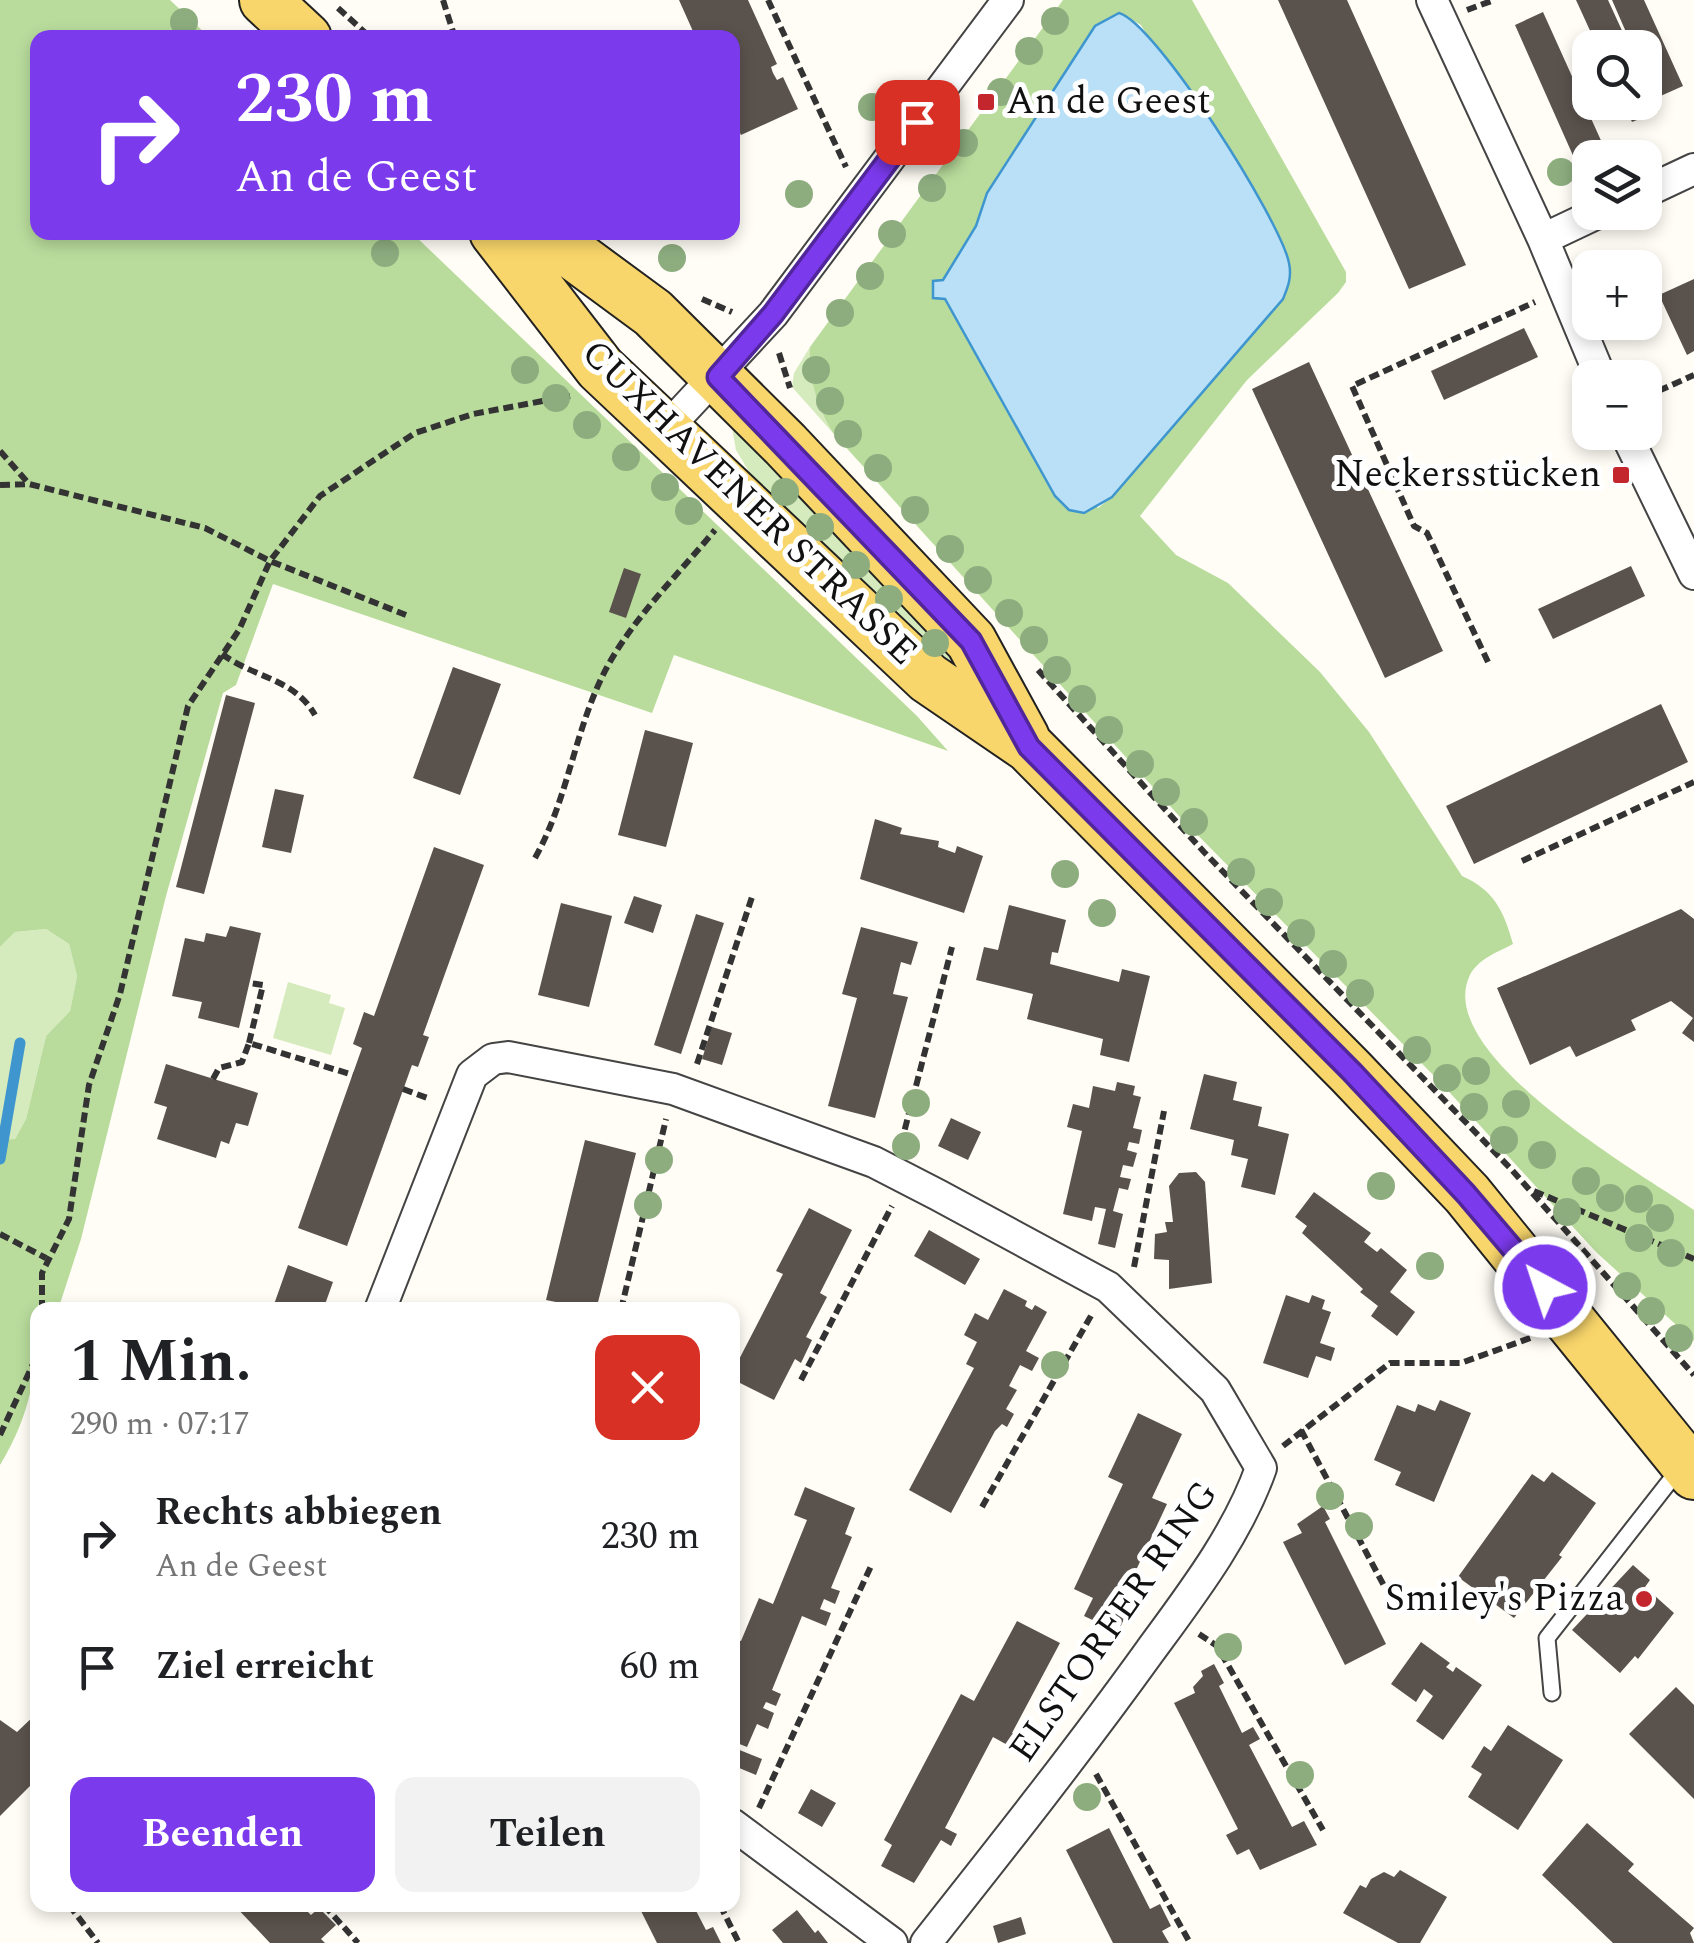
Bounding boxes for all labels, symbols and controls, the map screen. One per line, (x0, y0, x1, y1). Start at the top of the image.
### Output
map controls (1572, 30, 1662, 450)
button: search (1572, 30, 1662, 120)
text: 230 m (235, 47, 433, 153)
icon: right (70, 70, 200, 200)
place label: An de Geest (1006, 73, 1211, 131)
pin (875, 80, 960, 165)
marker: An de Geest (975, 91, 997, 113)
icon: arrive (890, 95, 945, 150)
button: layers (1572, 140, 1662, 230)
text: An de Geest (235, 143, 477, 212)
button: + (1572, 250, 1662, 340)
street label: CUXHAVENER STRASSE (567, 326, 931, 680)
button: − (1572, 360, 1662, 450)
place label: Neckersstücken (1334, 446, 1601, 504)
marker: Neckersstücken (1610, 464, 1632, 486)
position arrow (1493, 1235, 1597, 1339)
text: 1 Min. (70, 1316, 252, 1408)
button: close (595, 1335, 700, 1440)
text: 290 m · 07:17 (70, 1400, 250, 1449)
street label: ELSTORFER RING (995, 1469, 1233, 1775)
text: Rechts abbiegen (155, 1484, 442, 1542)
text: 230 m (601, 1508, 700, 1566)
icon: right (70, 1510, 125, 1565)
text: An de Geest (155, 1542, 327, 1591)
place label: Smiley's Pizza (1385, 1570, 1624, 1628)
marker: Smiley's Pizza (1633, 1588, 1655, 1610)
text: Ziel erreicht (155, 1638, 374, 1696)
text: 60 m (620, 1638, 700, 1696)
icon: arrive (70, 1640, 125, 1695)
button: Beenden (70, 1777, 375, 1892)
button: Teilen (395, 1777, 700, 1892)

